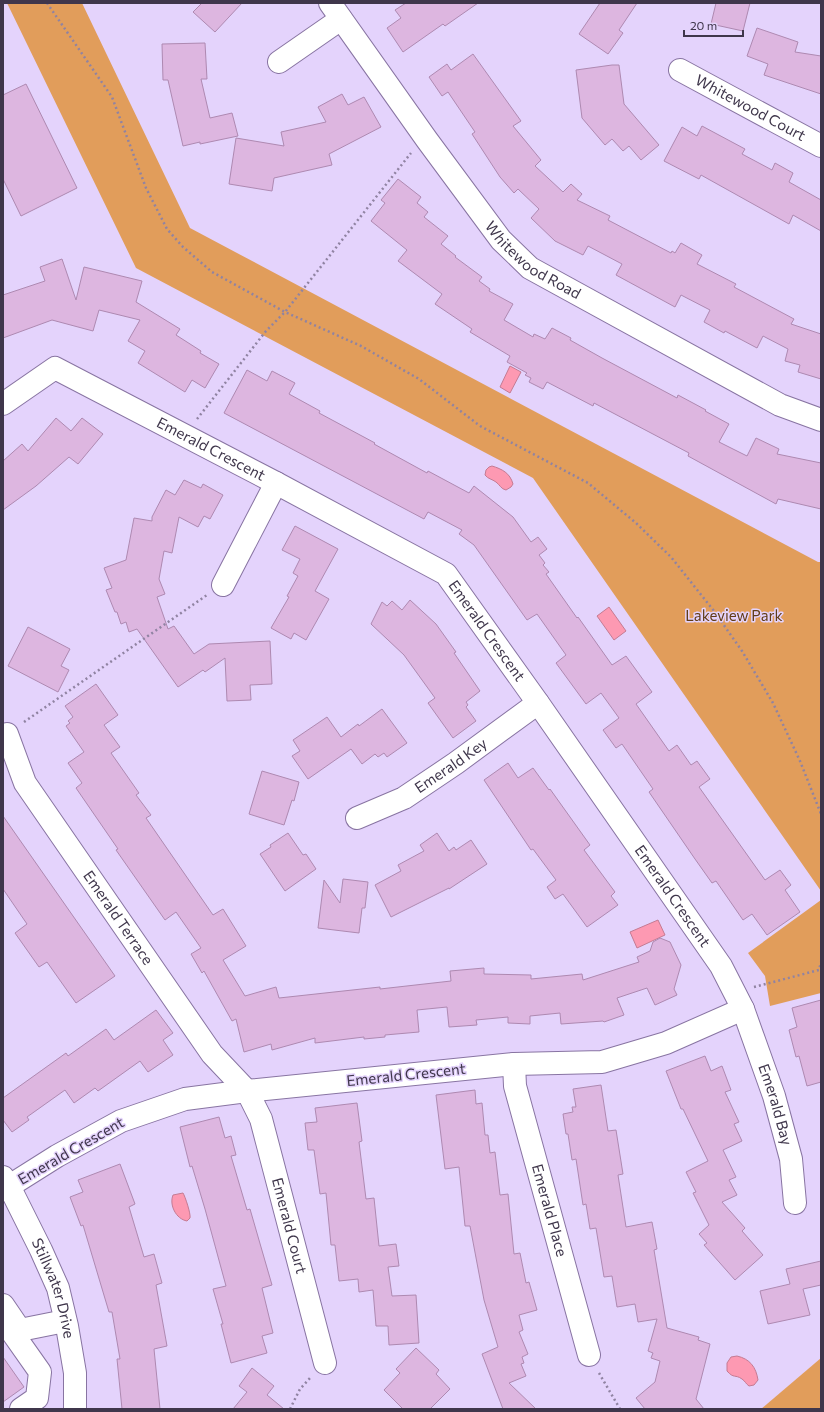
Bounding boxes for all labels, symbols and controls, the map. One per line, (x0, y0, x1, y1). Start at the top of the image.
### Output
scale bar (684, 12, 743, 38)
text: 20 m (690, 18, 717, 32)
street label: Whitewood Court (693, 70, 809, 144)
street label: Whitewood Road (482, 217, 584, 302)
street label: Emerald Crescent (154, 413, 269, 484)
street label: Emerald Crescent (445, 576, 529, 684)
park label: Lakeview Park (685, 606, 783, 624)
street label: Emerald Key (411, 733, 490, 796)
street label: Emerald Crescent (632, 841, 715, 950)
street label: Emerald Terrace (80, 867, 158, 968)
street label: Emerald Crescent (345, 1059, 466, 1089)
street label: Emerald Bay (755, 1061, 797, 1147)
street label: Emerald Crescent (14, 1112, 127, 1188)
street label: Emerald Place (529, 1162, 572, 1259)
street label: Emerald Court (269, 1175, 311, 1276)
street label: Stillwater Drive (29, 1235, 79, 1340)

